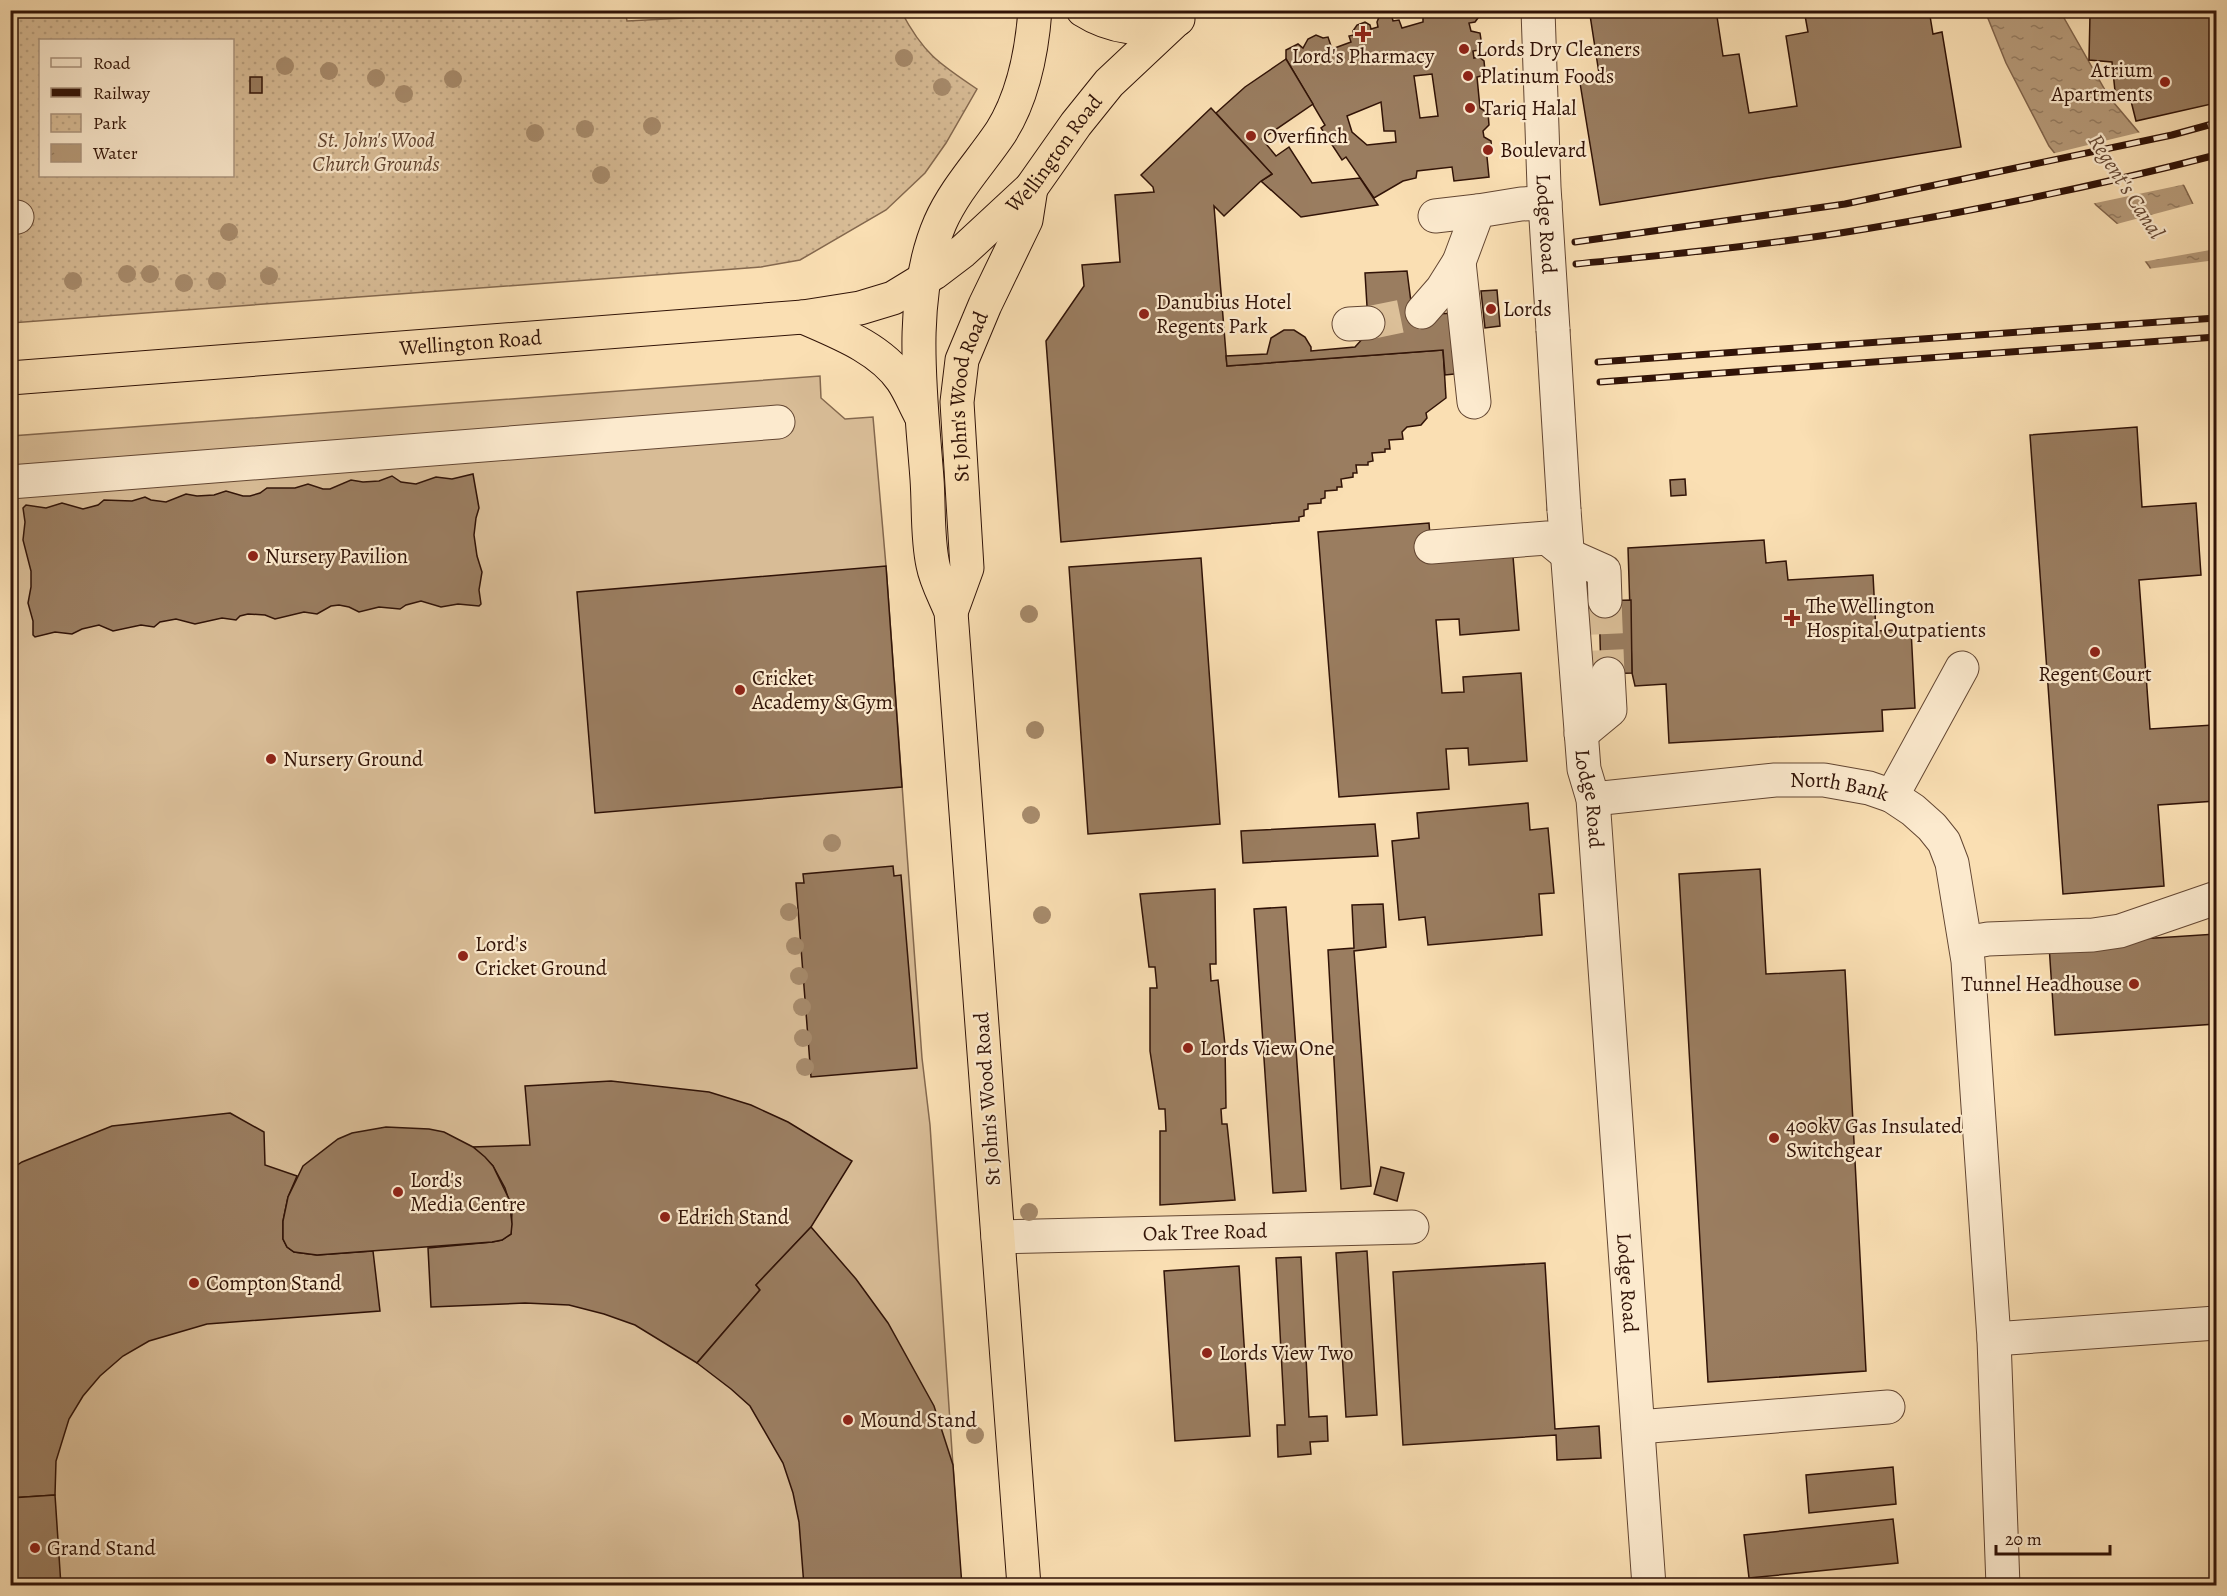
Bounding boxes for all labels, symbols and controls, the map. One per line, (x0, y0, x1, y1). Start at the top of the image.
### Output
marker: Lord's Pharmacy (1356, 27, 1370, 41)
place label: Lords Dry Cleaners (1476, 35, 1640, 63)
legend (39, 39, 234, 177)
place label: Lord's Pharmacy (1292, 42, 1435, 70)
marker: Lords Dry Cleaners (1457, 42, 1471, 56)
text: Road (93, 51, 131, 75)
place label: Atrium Apartments (2051, 56, 2153, 108)
place label: Platinum Foods (1480, 62, 1614, 90)
marker: Platinum Foods (1461, 69, 1475, 83)
marker: Atrium Apartments (2158, 75, 2172, 89)
text: Railway (93, 81, 151, 105)
street label: Wellington Road (999, 88, 1109, 219)
place label: Tariq Halal (1482, 94, 1576, 122)
marker: Tariq Halal (1463, 101, 1477, 115)
text: Park (93, 111, 127, 135)
place label: Overfinch (1263, 122, 1348, 150)
park label: St. John's Wood Church Grounds (312, 126, 440, 178)
water label: Regent's Canal (2081, 128, 2172, 245)
marker: Overfinch (1244, 129, 1258, 143)
place label: Boulevard (1500, 136, 1587, 164)
text: Water (92, 141, 138, 165)
marker: Boulevard (1481, 143, 1495, 157)
street label: Lodge Road (1530, 173, 1563, 275)
place label: Danubius Hotel Regents Park (1156, 288, 1291, 340)
place label: Lords (1503, 295, 1552, 323)
marker: Lords (1484, 302, 1498, 316)
street label: St John's Wood Road (942, 306, 995, 483)
marker: Danubius Hotel Regents Park (1137, 307, 1151, 321)
street label: Wellington Road (398, 323, 543, 362)
place label: Nursery Pavilion (265, 542, 408, 570)
marker: Nursery Pavilion (246, 549, 260, 563)
place label: The Wellington Hospital Outpatients (1806, 592, 1986, 644)
marker: The Wellington Hospital Outpatients (1783, 609, 1801, 627)
marker: Regent Court (2088, 645, 2102, 659)
place label: Regent Court (2038, 660, 2152, 688)
place label: Cricket Academy & Gym (751, 664, 893, 716)
marker: Cricket Academy & Gym (733, 683, 747, 697)
place label: Nursery Ground (283, 745, 424, 773)
street label: Lodge Road (1569, 748, 1610, 850)
marker: Nursery Ground (264, 752, 278, 766)
street label: North Bank (1790, 766, 1893, 808)
place label: Lord's Cricket Ground (475, 930, 608, 982)
marker: Lord's Cricket Ground (456, 949, 470, 963)
place label: Tunnel Headhouse (1961, 970, 2122, 998)
marker: Tunnel Headhouse (2127, 977, 2141, 991)
street label: St John's Wood Road (967, 1010, 1007, 1187)
place label: Lords View One (1200, 1034, 1335, 1062)
marker: Lords View One (1181, 1041, 1195, 1055)
place label: 400kV Gas Insulated Switchgear (1786, 1112, 1963, 1164)
marker: 400kV Gas Insulated Switchgear (1767, 1131, 1781, 1145)
place label: Lord's Media Centre (410, 1166, 526, 1218)
marker: Lord's Media Centre (391, 1185, 405, 1199)
place label: Edrich Stand (677, 1203, 790, 1231)
marker: Edrich Stand (658, 1210, 672, 1224)
street label: Oak Tree Road (1142, 1216, 1268, 1247)
street label: Lodge Road (1610, 1232, 1645, 1334)
place label: Compton Stand (206, 1269, 342, 1297)
marker: Compton Stand (187, 1276, 201, 1290)
place label: Lords View Two (1219, 1339, 1353, 1367)
marker: Lords View Two (1200, 1346, 1214, 1360)
place label: Mound Stand (860, 1406, 977, 1434)
marker: Mound Stand (841, 1413, 855, 1427)
scale bar (1996, 1518, 2110, 1556)
text: 20 m (2005, 1527, 2042, 1551)
place label: Grand Stand (47, 1534, 157, 1562)
marker: Grand Stand (28, 1541, 42, 1555)

